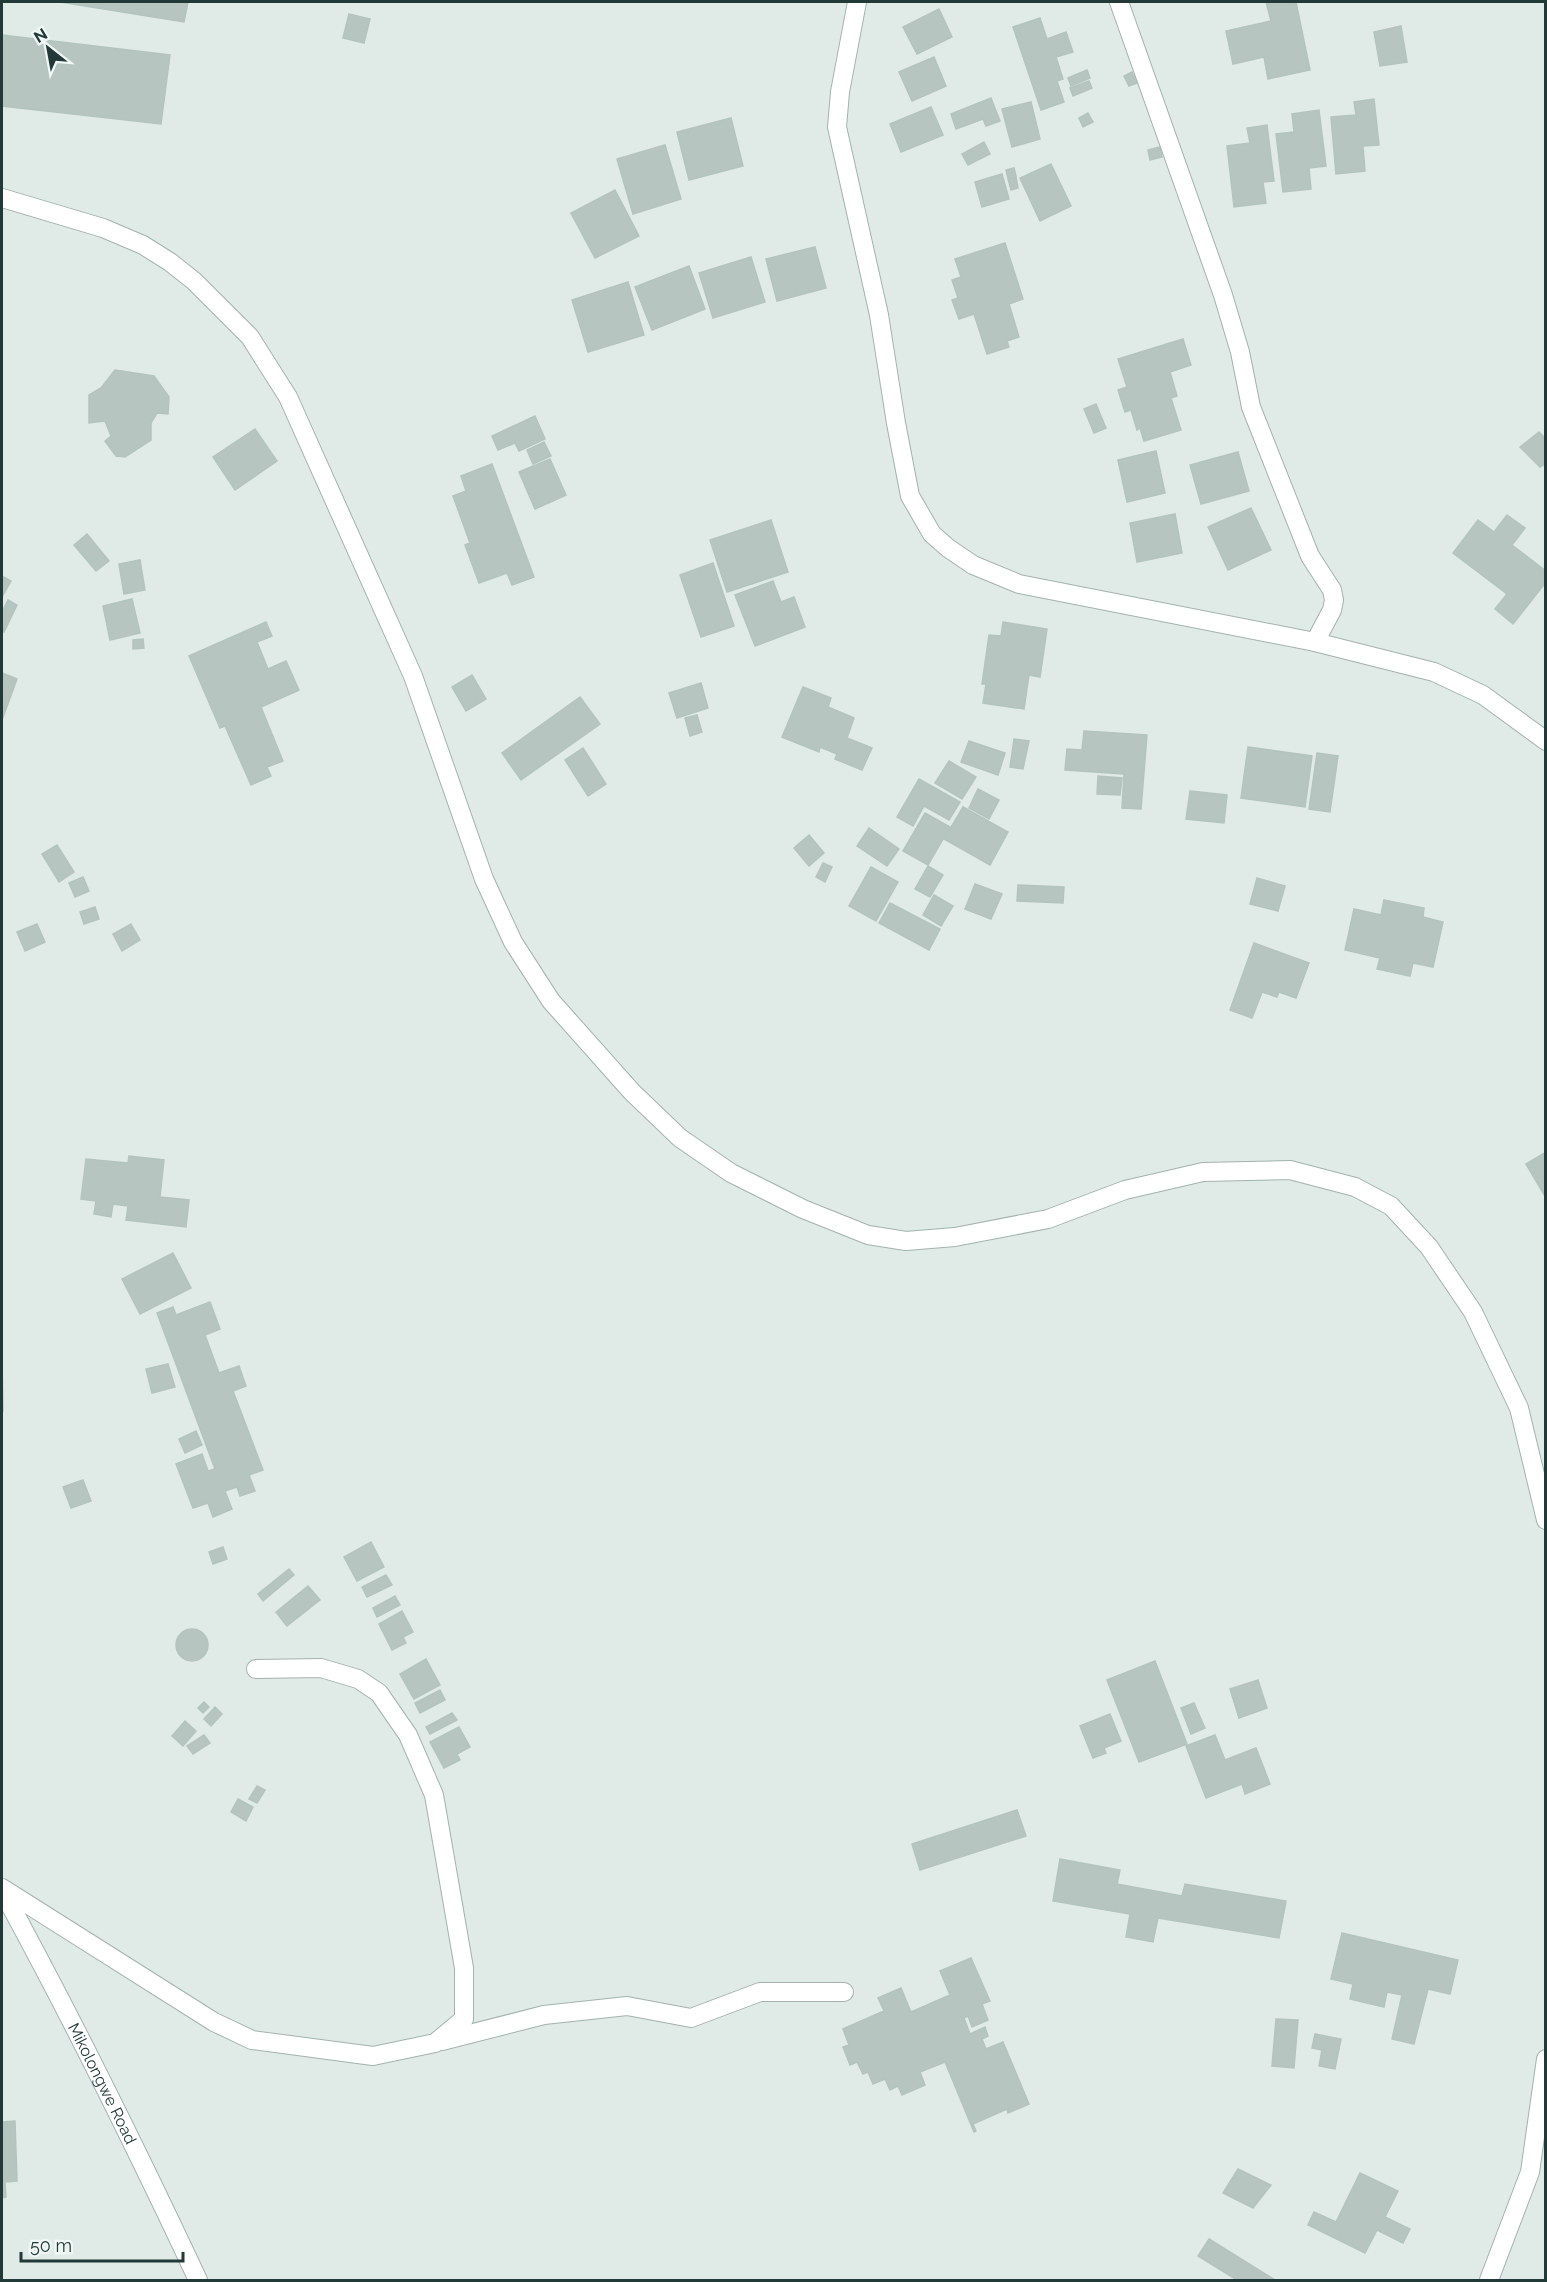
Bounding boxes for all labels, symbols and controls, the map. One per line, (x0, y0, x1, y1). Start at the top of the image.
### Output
north arrow (18, 18, 78, 78)
text: N (30, 24, 51, 47)
street label: Mikolongwe Road (64, 2020, 141, 2147)
scale bar (21, 2225, 183, 2263)
text: 50 m (30, 2235, 72, 2256)

